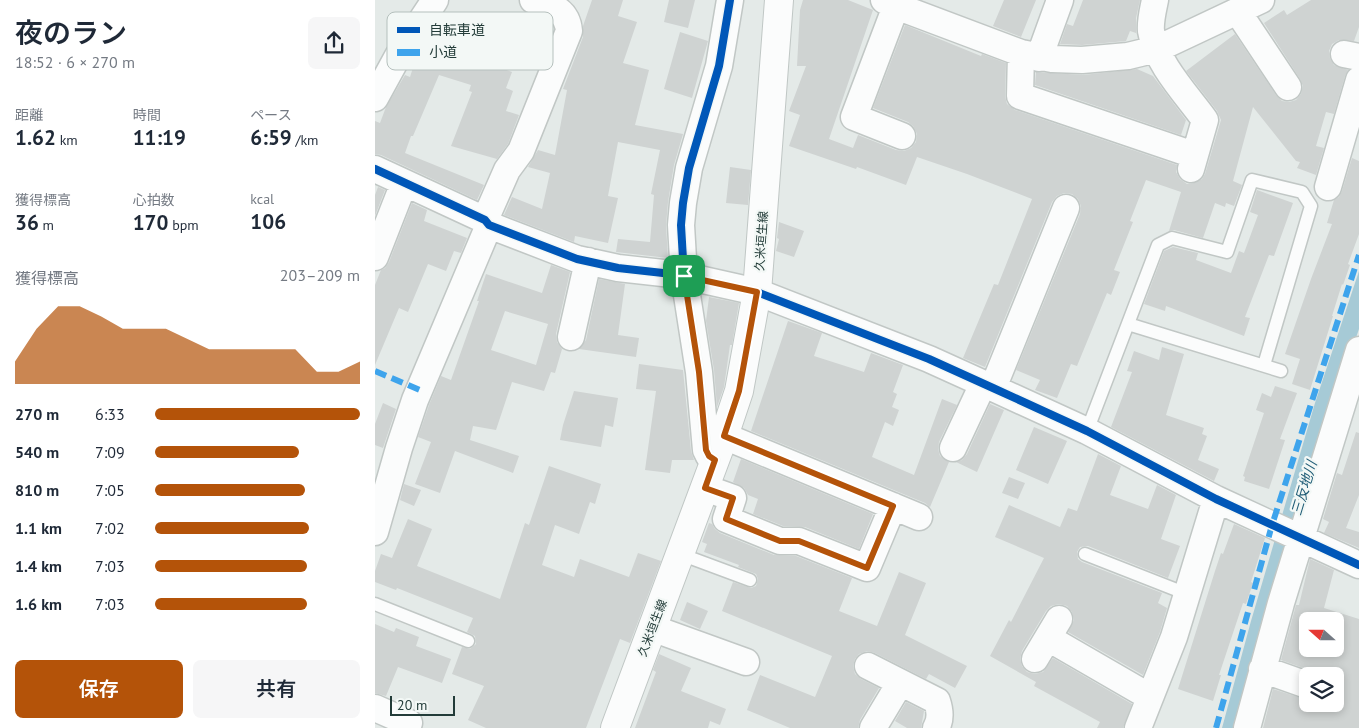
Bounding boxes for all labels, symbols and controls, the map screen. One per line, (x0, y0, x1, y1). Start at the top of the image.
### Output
legend (387, 12, 553, 70)
text: 夜のラン (15, 14, 127, 51)
button: share (308, 17, 360, 69)
text: 自転車道 (429, 21, 485, 39)
text: 小道 (429, 43, 457, 61)
text: 18:52 · 6 × 270 m (15, 52, 135, 72)
text: 距離 (15, 106, 43, 124)
text: 時間 (133, 106, 161, 124)
text: ペース (250, 106, 292, 124)
text: 1.62 (15, 124, 56, 151)
text: 11:19 (133, 124, 186, 151)
text: 6:59 (250, 124, 292, 151)
text: km (56, 131, 78, 149)
text: /km (292, 131, 318, 149)
text: kcal (250, 190, 274, 208)
text: 獲得標高 (15, 191, 71, 209)
text: 心拍数 (133, 191, 175, 209)
text: 106 (250, 208, 286, 235)
text: 36 (15, 209, 39, 236)
text: 170 (133, 209, 168, 236)
street label: 久米垣生線 (751, 211, 771, 271)
text: m (39, 216, 54, 234)
text: bpm (168, 216, 199, 234)
pin (663, 255, 705, 297)
icon: arrive (670, 262, 698, 290)
text: 203–209 m (280, 265, 360, 285)
text: 獲得標高 (15, 268, 79, 288)
text: 270 m (15, 404, 59, 424)
text: 6:33 (95, 404, 125, 424)
text: 540 m (15, 442, 59, 462)
text: 7:09 (95, 442, 125, 462)
water label: 三反地川 (1287, 457, 1321, 517)
text: 810 m (15, 480, 59, 500)
text: 7:05 (95, 480, 125, 500)
text: 1.1 km (15, 518, 62, 538)
text: 7:02 (95, 518, 125, 538)
text: 1.4 km (15, 556, 62, 576)
text: 7:03 (95, 556, 125, 576)
text: 1.6 km (15, 594, 62, 614)
text: 7:03 (95, 594, 125, 614)
street label: 久米垣生線 (634, 597, 670, 659)
north arrow (1299, 612, 1344, 658)
map controls (1299, 612, 1344, 712)
button: 保存 (15, 660, 183, 718)
button: 共有 (193, 660, 360, 718)
button: layers (1299, 667, 1344, 712)
scale bar (390, 693, 455, 716)
text: 20 m (397, 696, 427, 714)

